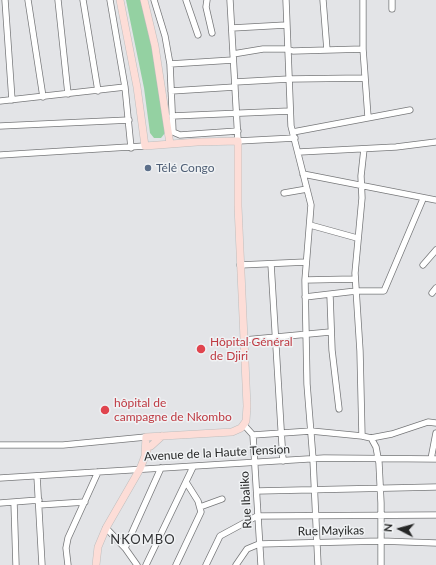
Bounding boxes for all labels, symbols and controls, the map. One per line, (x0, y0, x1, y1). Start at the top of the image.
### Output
place label: Télé Congo (156, 161, 215, 175)
marker: Télé Congo (143, 163, 153, 173)
place label: Hôpital Général de Djiri (210, 335, 293, 363)
marker: Hôpital Général de Djiri (195, 343, 207, 355)
place label: hôpital de campagne de Nkombo (114, 396, 232, 424)
marker: hôpital de campagne de Nkombo (99, 404, 111, 416)
street label: Avenue de la Haute Tension (144, 442, 290, 464)
street label: Rue Ibaliko (237, 471, 255, 529)
north arrow (380, 509, 420, 549)
street label: Rue Mayikas (298, 523, 364, 539)
text: N (381, 523, 394, 533)
district label: NKOMBO (110, 532, 176, 548)

